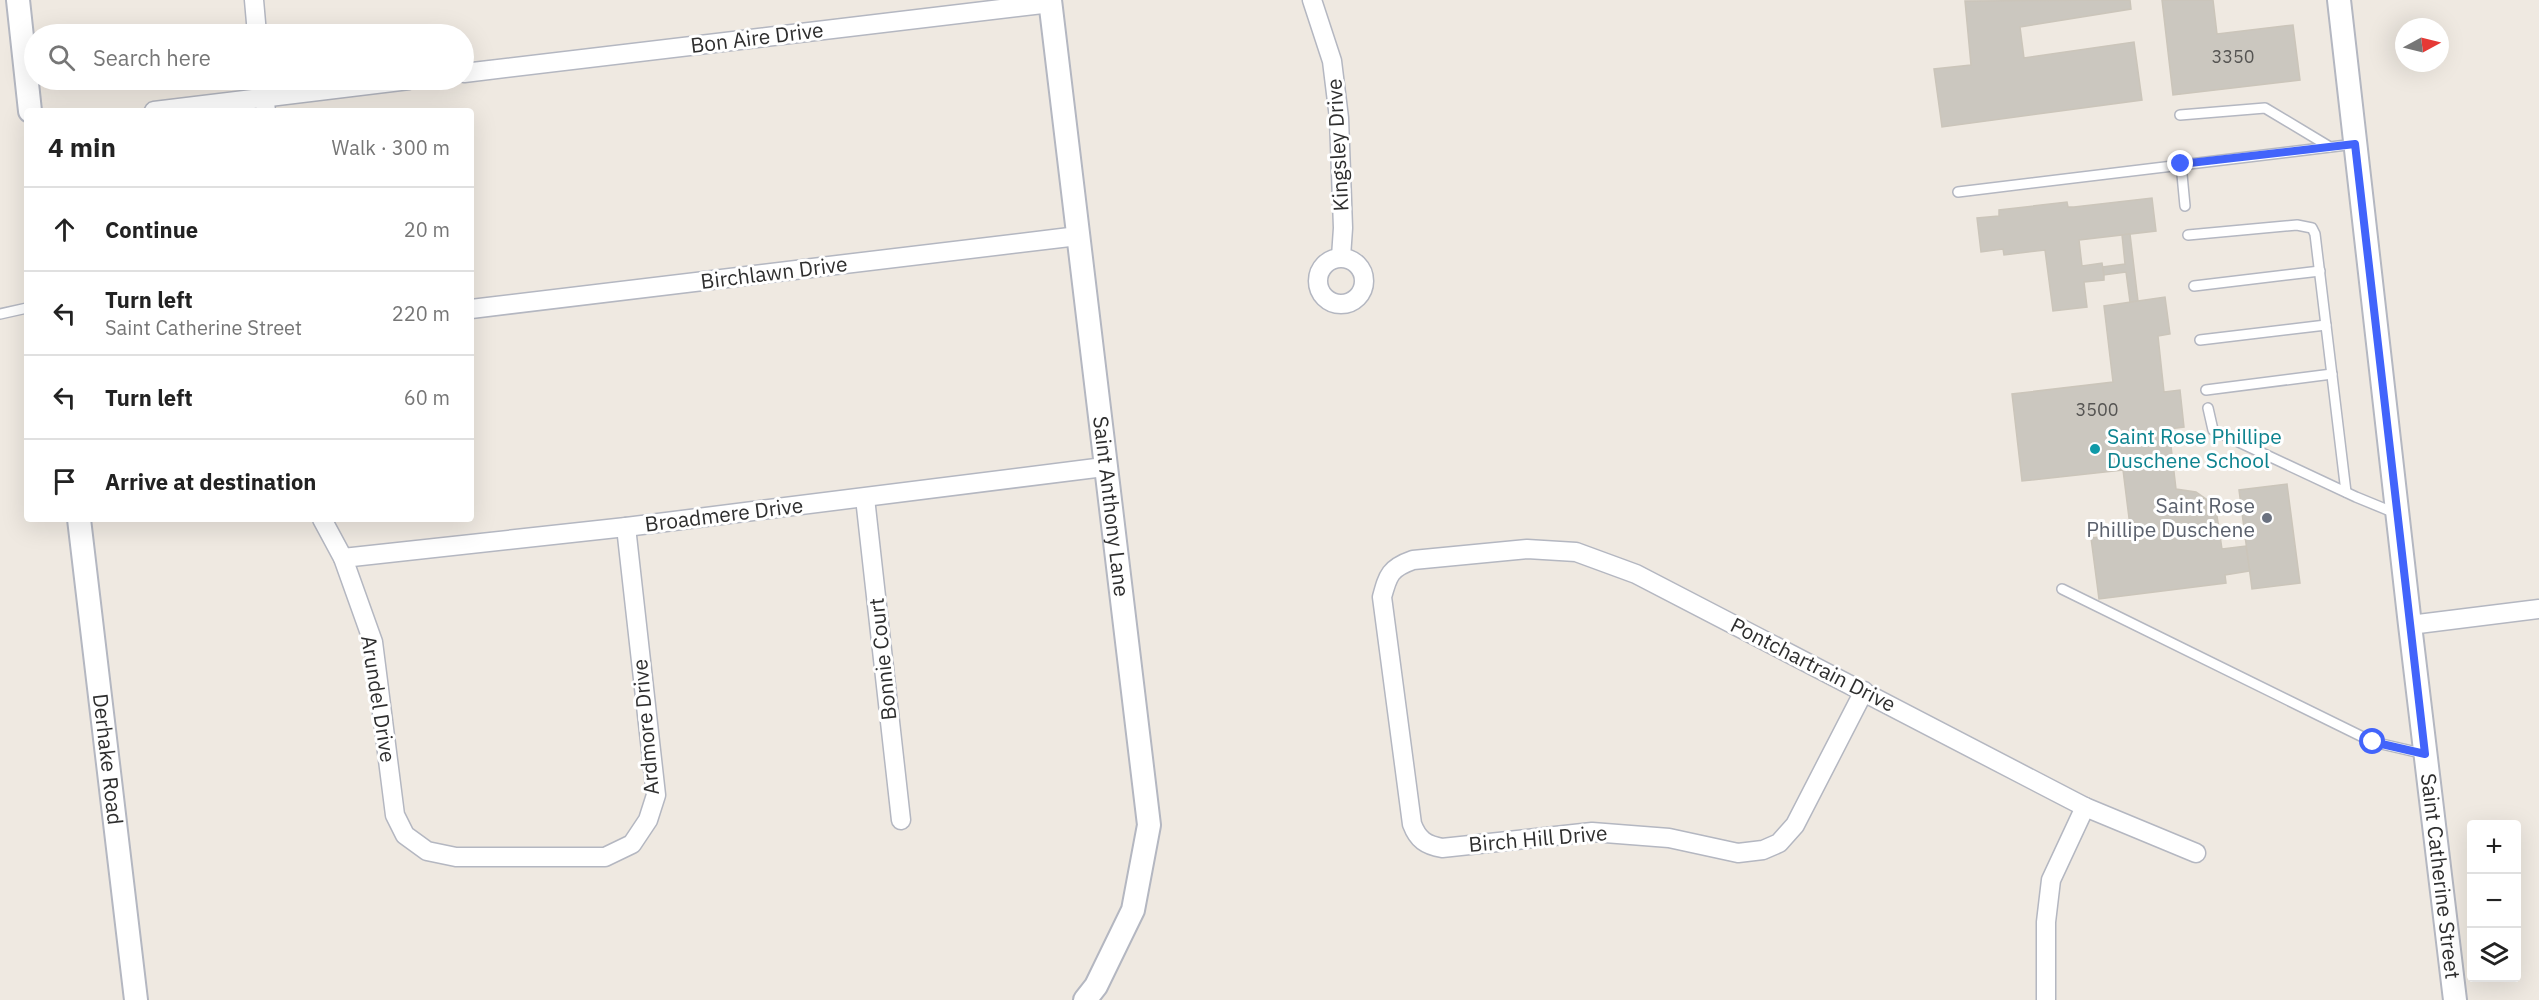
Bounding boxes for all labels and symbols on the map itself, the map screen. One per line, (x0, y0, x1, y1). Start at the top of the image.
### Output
street label: Bon Aire Drive (689, 15, 825, 59)
north arrow (2395, 18, 2449, 72)
house number: 3350 (2211, 45, 2255, 68)
street label: Kingsley Drive (1320, 78, 1354, 212)
route end (2167, 150, 2193, 176)
street label: Birchlawn Drive (699, 249, 849, 295)
house number: 3500 (2075, 398, 2119, 421)
street label: Saint Anthony Lane (1087, 414, 1136, 598)
place label: Saint Rose Phillipe Duschene School (2107, 422, 2282, 474)
marker: Saint Rose Phillipe Duschene School (2088, 442, 2102, 456)
street label: Broadmere Drive (643, 490, 805, 538)
place label: Saint Rose Phillipe Duschene (2086, 491, 2255, 543)
marker: Saint Rose Phillipe Duschene (2260, 511, 2274, 525)
street label: Bonnie Court (862, 596, 902, 722)
street label: Pontchartrain Drive (1726, 610, 1901, 718)
street label: Arundel Drive (355, 633, 403, 764)
street label: Ardmore Drive (625, 658, 665, 796)
street label: Derhake Road (87, 692, 130, 826)
route start (2359, 728, 2385, 754)
street label: Saint Catherine Street (2415, 772, 2467, 981)
street label: Birch Hill Drive (1467, 818, 1608, 858)

